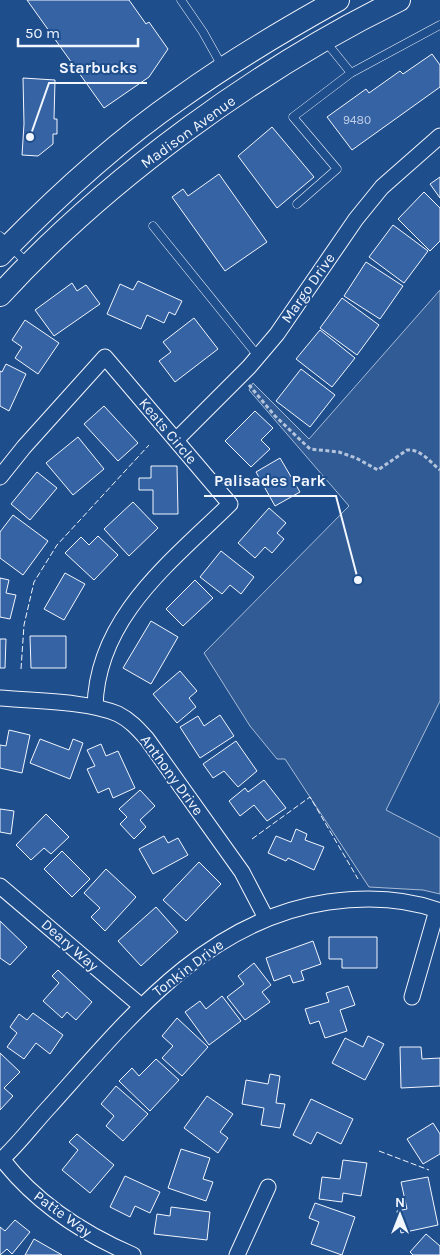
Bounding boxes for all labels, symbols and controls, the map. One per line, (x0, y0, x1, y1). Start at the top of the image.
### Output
scale bar (18, 15, 138, 47)
text: 50 m (25, 24, 60, 42)
callout: Starbucks (49, 52, 147, 83)
text: Starbucks (59, 58, 137, 77)
street label: Madison Avenue (137, 92, 239, 172)
house number: 9480 (343, 113, 371, 127)
street label: Margo Drive (277, 249, 339, 327)
street label: Keats Circle (135, 394, 201, 468)
callout: Palisades Park (204, 465, 336, 496)
text: Palisades Park (214, 471, 326, 490)
street label: Anthony Drive (137, 731, 207, 819)
street label: Deary Way (38, 915, 102, 975)
street label: Tonkin Drive (149, 935, 227, 1001)
street label: Patte Way (30, 1187, 96, 1241)
north arrow (375, 1190, 425, 1240)
text: N (395, 1194, 405, 1211)

